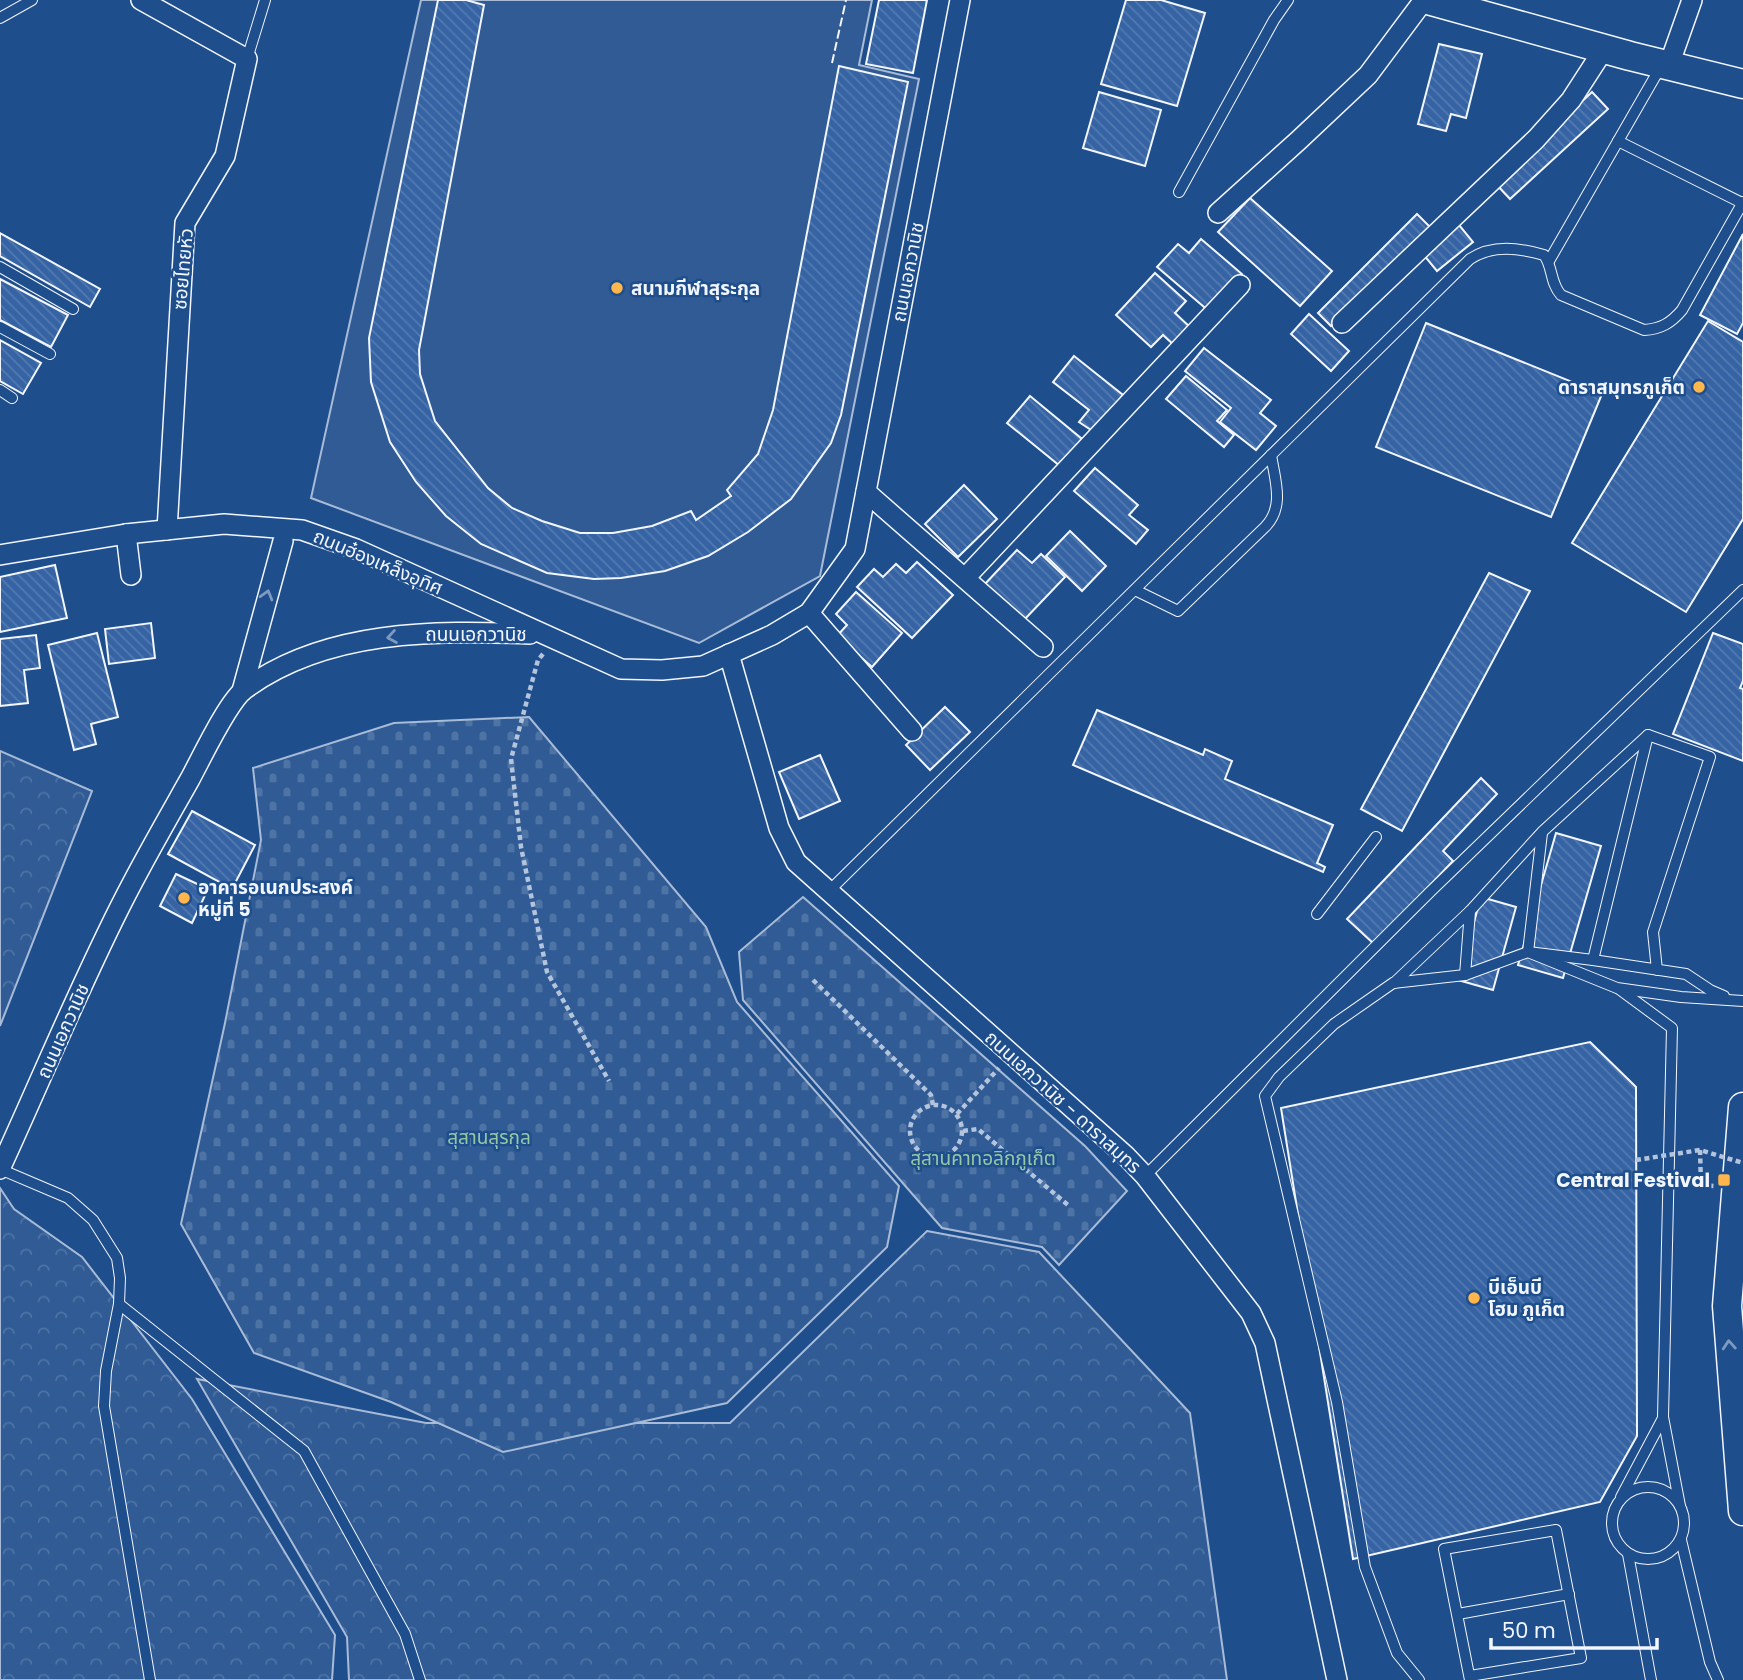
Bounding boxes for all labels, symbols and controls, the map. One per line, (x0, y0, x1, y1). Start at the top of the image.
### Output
street label: ถนนเอกวานิช (885, 220, 931, 324)
street label: ซอยไทยหัว (166, 227, 200, 311)
place label: สนามกีฬาสุระกุล (631, 275, 760, 302)
marker: สนามกีฬาสุระกุล (609, 280, 625, 296)
place label: ดาราสมุทรภูเก็ต (1558, 374, 1685, 401)
marker: ดาราสมุทรภูเก็ต (1691, 379, 1707, 395)
street label: ถนนฮ๋องเหล็งอุทิศ (309, 522, 447, 602)
one-way arrow (259, 589, 274, 601)
street label: ถนนเอกวานิช (425, 621, 527, 648)
one-way arrow (386, 629, 398, 644)
place label: อาคารอเนกประสงค์ หมู่ที่ 5 (198, 874, 353, 923)
marker: อาคารอเนกประสงค์ หมู่ที่ 5 (176, 890, 192, 906)
street label: ถนนเอกวานิช (30, 979, 96, 1083)
street label: ถนนเอกวานิช - ดาราสมุทร (979, 1024, 1147, 1180)
park label: สุสานสุรกุล (447, 1124, 531, 1151)
park label: สุสานคาทอลิกภูเก็ต (910, 1145, 1056, 1172)
place label: Central Festival (1556, 1167, 1710, 1194)
marker: Central Festival (1716, 1172, 1732, 1188)
place label: บีเอ็นบี โฮม ภูเก็ต (1488, 1274, 1565, 1323)
marker: บีเอ็นบี โฮม ภูเก็ต (1466, 1290, 1482, 1306)
one-way arrow (1722, 1339, 1737, 1350)
scale bar (1491, 1606, 1657, 1650)
text: 50 m (1502, 1616, 1556, 1645)

